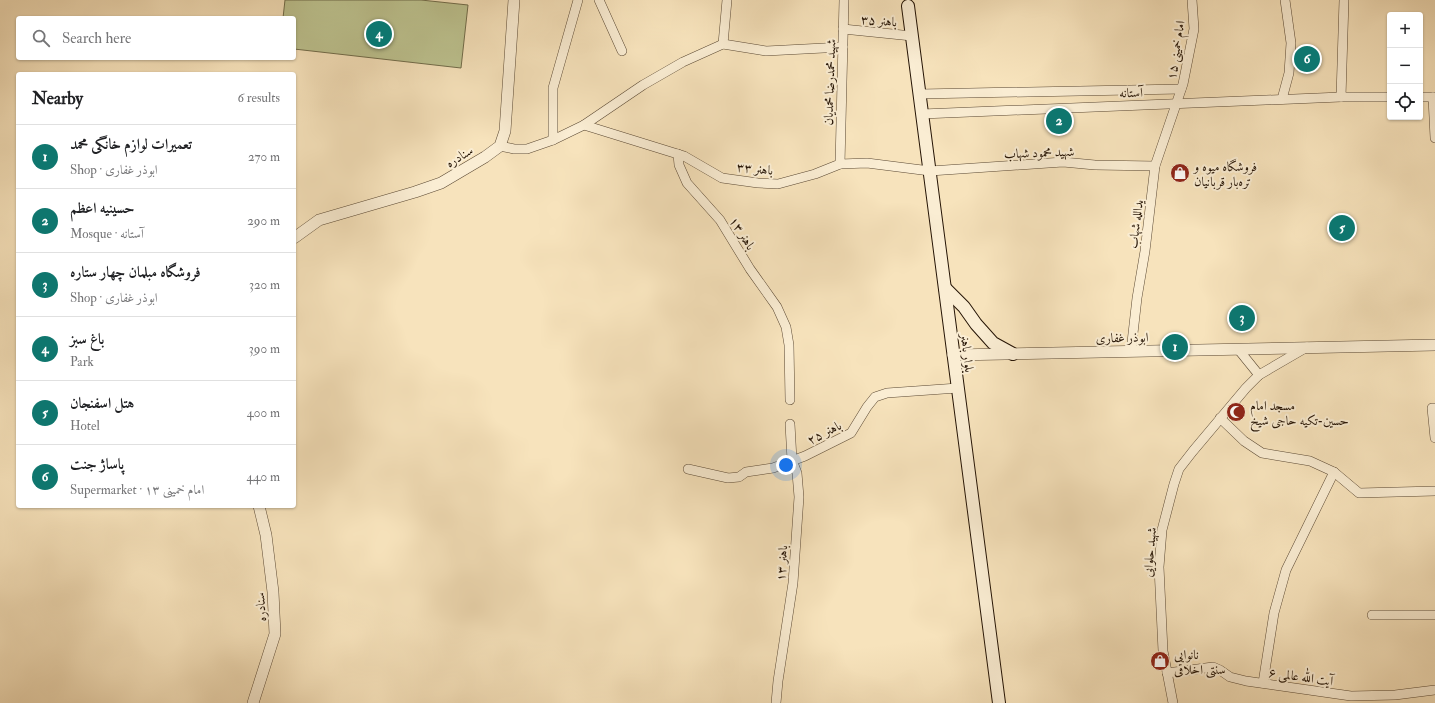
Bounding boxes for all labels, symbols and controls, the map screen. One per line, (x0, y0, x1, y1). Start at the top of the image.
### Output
street label: باهنر ۳۵ (860, 11, 898, 31)
map controls (1387, 12, 1423, 120)
button: + (1387, 12, 1423, 48)
search box (16, 16, 296, 60)
pin: 4 (366, 19, 392, 49)
street label: امام خمینی ۱۵ (1163, 19, 1192, 81)
icon: search (30, 27, 52, 49)
text: Search here (62, 29, 131, 48)
street label: شهید محمدرضا محمدیان (820, 38, 840, 126)
pin: 6 (1294, 44, 1320, 74)
button: − (1387, 48, 1423, 84)
button: locate (1387, 84, 1423, 120)
street label: آستانه (1119, 85, 1144, 101)
text: Nearby (32, 88, 83, 109)
text: 6 results (237, 90, 280, 106)
pin: 2 (1046, 106, 1072, 136)
text: تعمیرات لوازم خانگی محمد (70, 135, 192, 154)
street label: سنادره (443, 142, 476, 171)
street label: شهید محمود شهاب (1004, 144, 1075, 162)
text: 1 (43, 149, 47, 165)
text: 270 m (248, 149, 280, 165)
place label: فروشگاه میوه و تره‌بار قربانیان (1192, 158, 1257, 190)
street label: باهنر ۳۳ (736, 159, 774, 179)
text: Shop · ابوذر غفاری (70, 162, 158, 178)
shop icon: فروشگاه میوه و تره‌بار قربانیان (1169, 162, 1191, 184)
text: حسینیه اعظم (70, 199, 135, 218)
street label: یدالله شهاب (1125, 199, 1147, 249)
text: 2 (42, 213, 48, 229)
text: 290 m (247, 213, 280, 229)
pin: 5 (1329, 213, 1355, 243)
street label: باهنر ۱۳ (726, 214, 759, 253)
text: Mosque · آستانه (70, 226, 144, 242)
text: فروشگاه مبلمان چهار ستاره (70, 263, 201, 282)
text: 3 (43, 277, 48, 293)
text: 320 m (249, 277, 280, 293)
text: Shop · ابوذر غفاری (70, 290, 158, 306)
pin: 3 (1229, 303, 1255, 333)
text: باغ سبز (70, 330, 104, 349)
street label: ابوذر غفاری (1095, 330, 1149, 346)
street label: بلوار باهنر (956, 331, 977, 374)
pin: 1 (1162, 332, 1188, 362)
text: 4 (41, 341, 49, 357)
text: 390 m (249, 341, 280, 357)
text: Park (70, 354, 94, 370)
text: هتل اسفنجان (70, 394, 134, 413)
place label: مسجد امام حسین-تکیه حاجی شیخ (1250, 398, 1349, 432)
mosque icon: مسجد امام حسین-تکیه حاجی شیخ (1225, 401, 1247, 423)
text: 5 (42, 405, 48, 421)
text: 400 m (247, 405, 280, 421)
street label: باهنر ۲۵ (805, 417, 844, 448)
text: Hotel (70, 418, 100, 434)
text: پاساژ جنت (70, 455, 124, 474)
your location (776, 455, 796, 475)
text: 6 (42, 469, 48, 485)
text: 440 m (246, 469, 280, 485)
text: Supermarket · امام خمینی ۱۳ (70, 482, 204, 498)
street label: شهید حلوایی (1140, 526, 1160, 578)
street label: باهنر ۱۳ (773, 544, 791, 582)
street label: سنادره (252, 592, 270, 622)
place label: نانوایی سنتی اخلاقی (1174, 647, 1226, 679)
shop icon: نانوایی سنتی اخلاقی (1149, 650, 1171, 672)
street label: آیت الله عالمی ۶ (1267, 662, 1336, 691)

